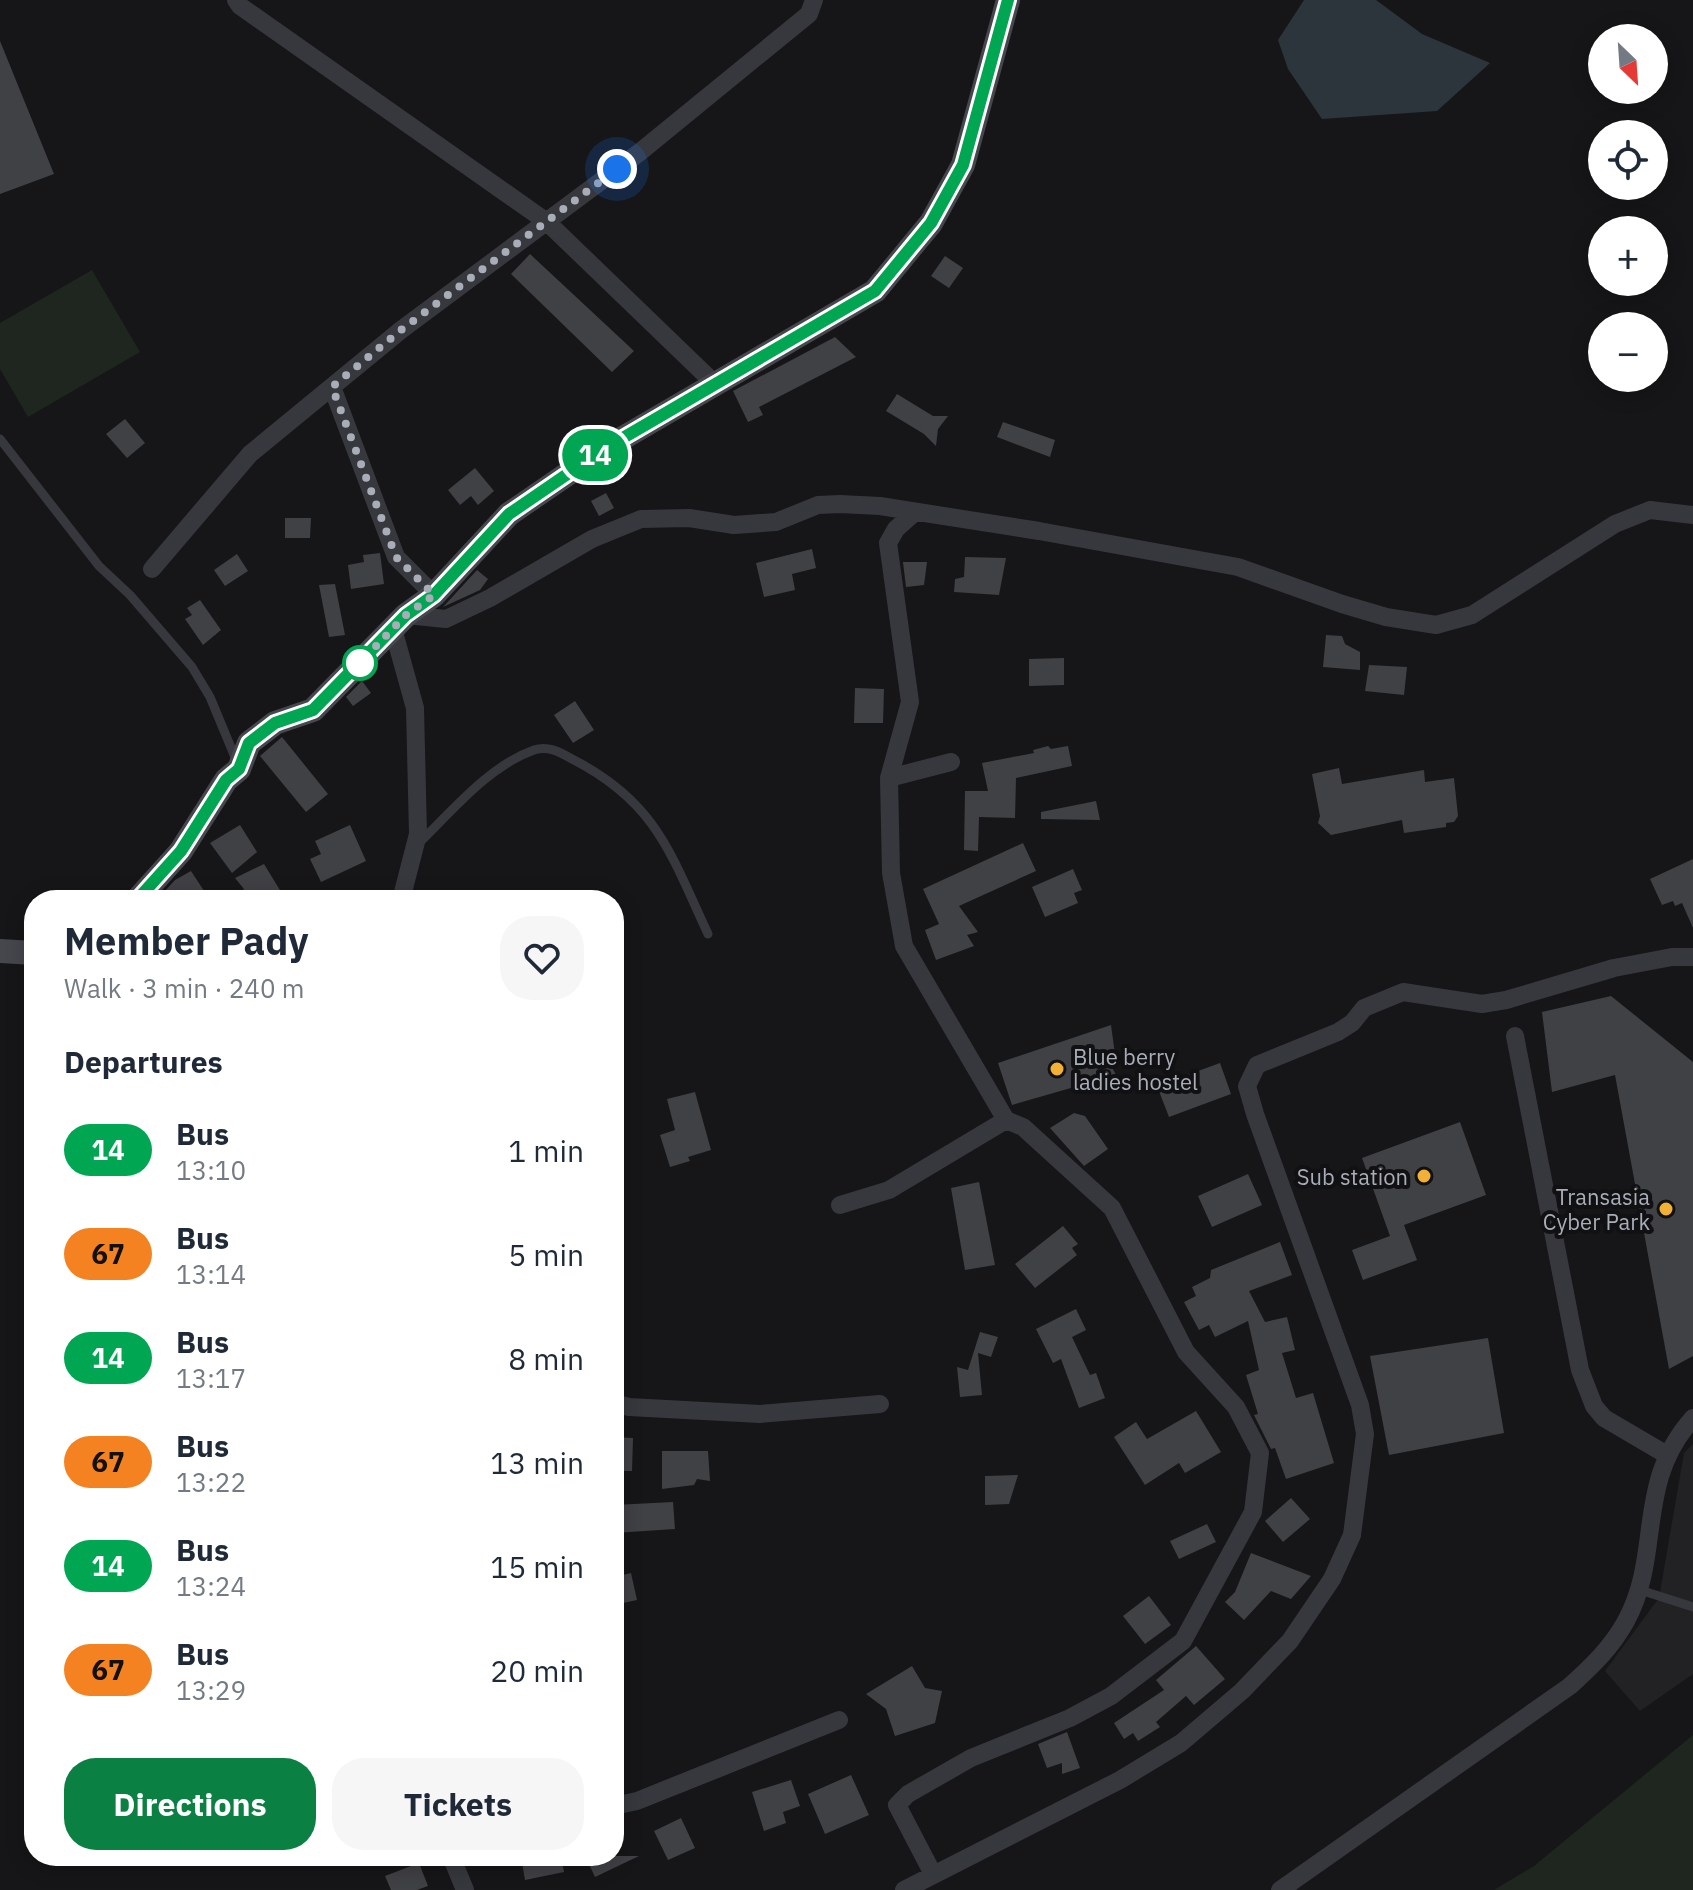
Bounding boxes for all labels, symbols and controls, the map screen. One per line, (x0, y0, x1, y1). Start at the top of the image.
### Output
north arrow (1588, 24, 1668, 104)
map controls (1588, 24, 1668, 392)
button: locate (1588, 120, 1668, 200)
your location (597, 149, 637, 189)
button: + (1588, 216, 1668, 296)
button: − (1588, 312, 1668, 392)
line badge: 14 (559, 429, 631, 481)
text: 14 (578, 436, 612, 473)
unlabelled marker (343, 646, 377, 680)
text: Member Pady (64, 916, 309, 965)
button: heart (500, 916, 584, 1000)
text: Walk · 3 min · 240 m (64, 971, 304, 1005)
text: Departures (64, 1042, 223, 1081)
place label: Blue berry ladies hostel (1073, 1042, 1198, 1096)
marker: Blue berry ladies hostel (1048, 1060, 1066, 1078)
text: Bus (176, 1114, 229, 1153)
text: 14 (91, 1131, 125, 1168)
text: 1 min (508, 1131, 584, 1170)
text: 13:10 (176, 1153, 246, 1187)
place label: Sub station (1297, 1162, 1408, 1191)
marker: Sub station (1415, 1167, 1433, 1185)
place label: Transasia Cyber Park (1543, 1182, 1650, 1236)
marker: Transasia Cyber Park (1657, 1200, 1675, 1218)
text: Bus (176, 1218, 229, 1257)
text: 67 (91, 1235, 125, 1272)
text: 5 min (508, 1235, 584, 1274)
text: 13:14 (176, 1257, 246, 1291)
text: Bus (176, 1322, 229, 1361)
text: 14 (91, 1339, 125, 1376)
text: 8 min (508, 1339, 584, 1378)
text: 13:17 (176, 1361, 246, 1395)
text: Bus (176, 1426, 229, 1465)
text: 67 (91, 1443, 125, 1480)
text: 13 min (490, 1443, 584, 1482)
text: 13:22 (176, 1465, 246, 1499)
text: Bus (176, 1530, 229, 1569)
text: 14 (91, 1547, 125, 1584)
text: 15 min (490, 1547, 584, 1586)
text: 13:24 (176, 1569, 246, 1603)
text: Bus (176, 1634, 229, 1673)
text: 67 (91, 1651, 125, 1688)
text: 20 min (490, 1651, 584, 1690)
text: 13:29 (176, 1673, 246, 1707)
button: Directions (64, 1758, 316, 1850)
button: Tickets (332, 1758, 584, 1850)

